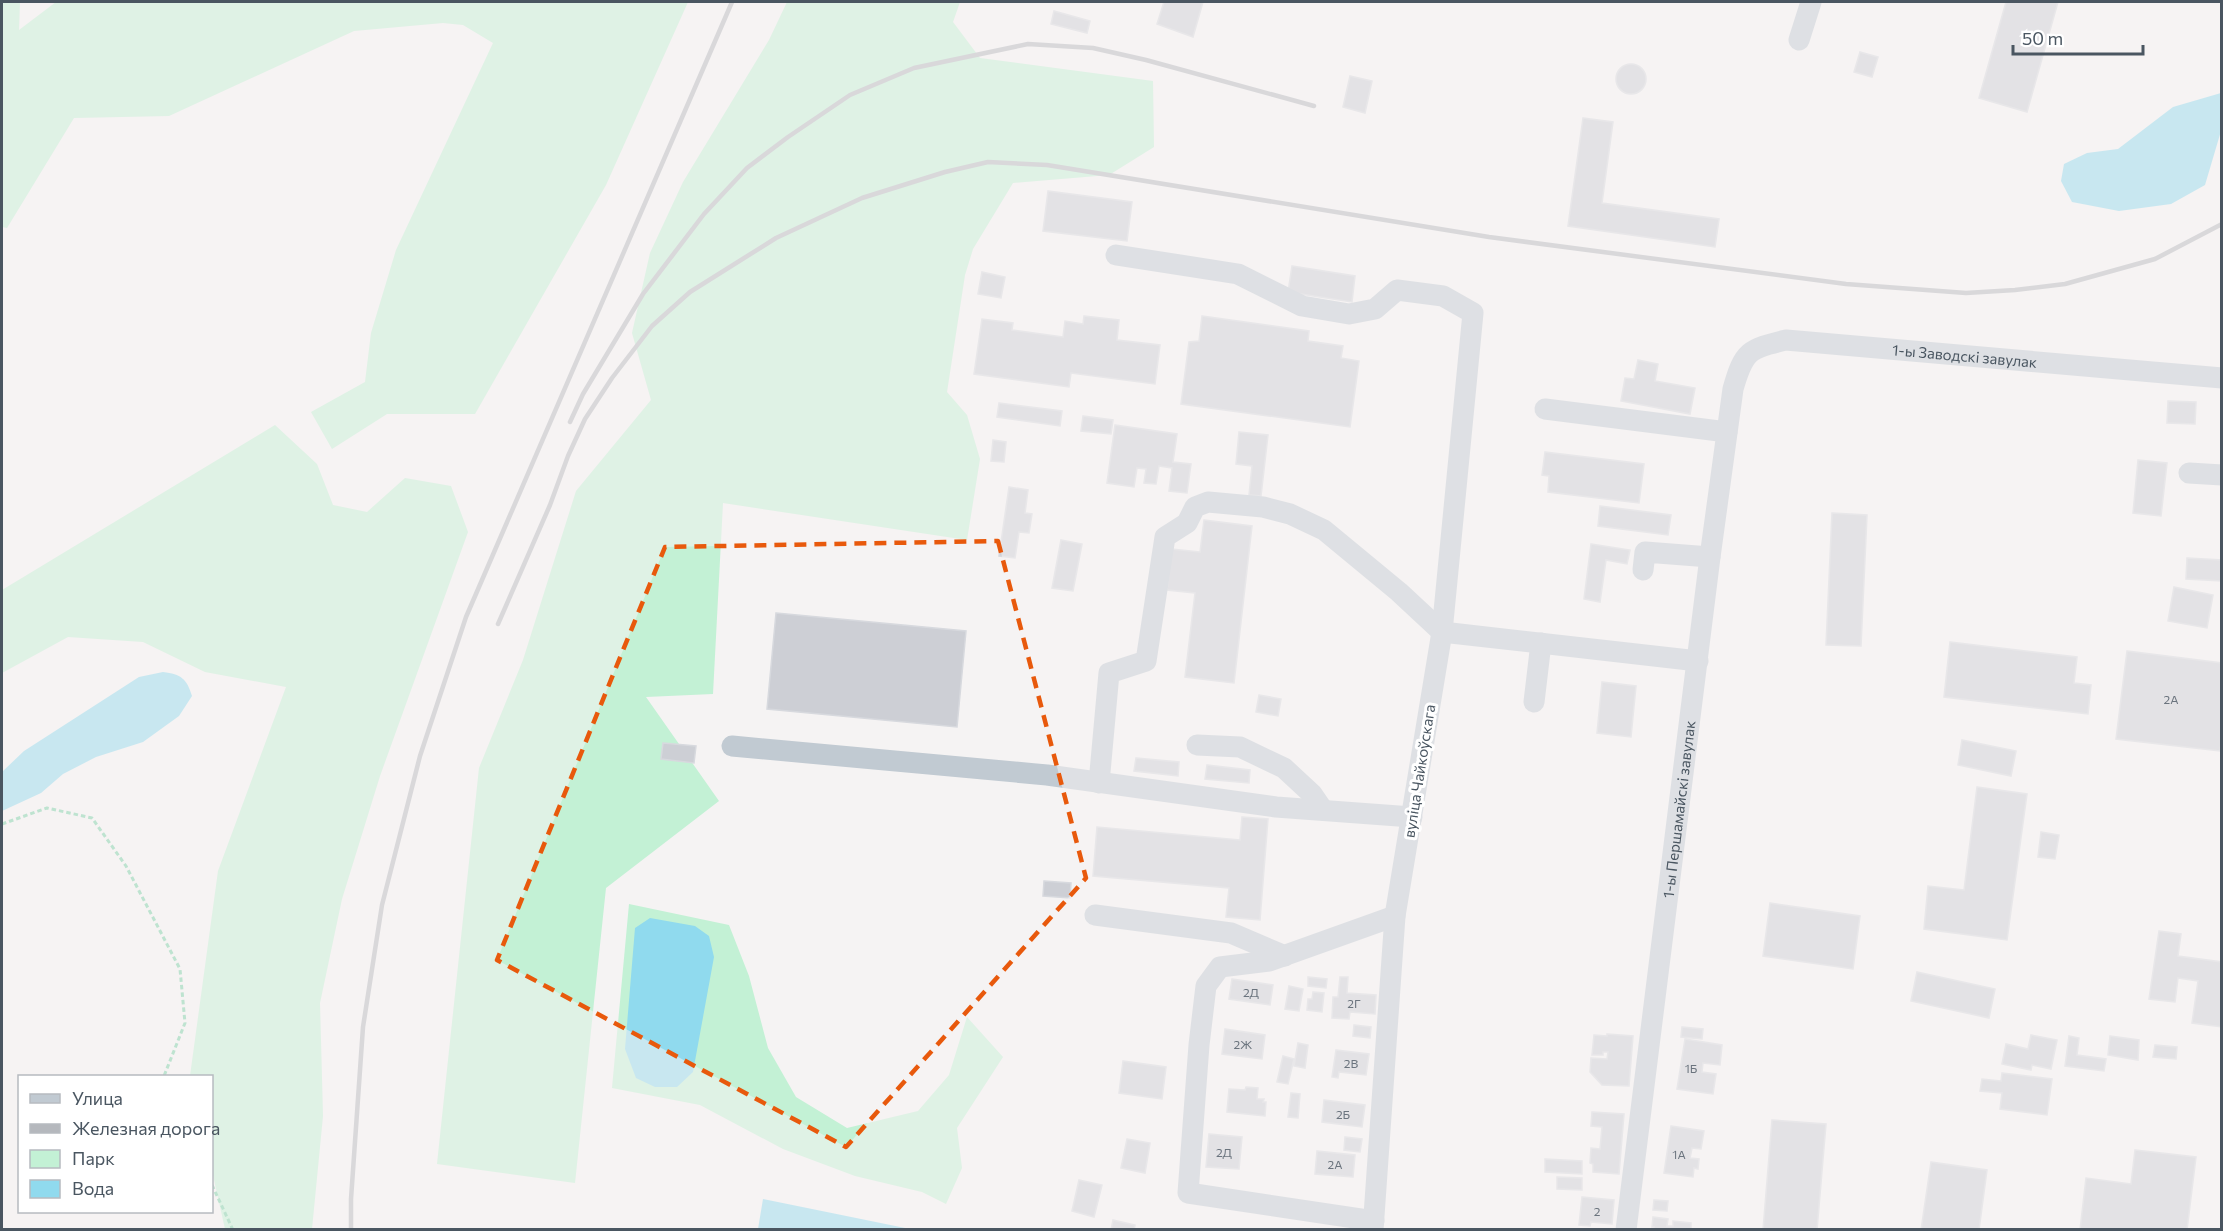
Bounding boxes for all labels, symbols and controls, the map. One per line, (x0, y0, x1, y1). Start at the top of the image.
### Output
scale bar (2013, 18, 2144, 56)
text: 50 m (2022, 27, 2063, 49)
street label: 1-ы Заводскі завулак (1891, 340, 2038, 371)
house number: 2А (2164, 692, 2178, 706)
street label: вуліца Чайкоўскага (1400, 703, 1438, 839)
street label: 1-ы Першамайскі завулак (1659, 720, 1699, 899)
house number: 2Д (1243, 985, 1260, 999)
house number: 2Г (1347, 996, 1361, 1010)
house number: 2Ж (1233, 1037, 1253, 1051)
house number: 2В (1344, 1056, 1358, 1070)
house number: 1Б (1685, 1061, 1698, 1075)
legend (18, 1075, 213, 1213)
text: Улица (72, 1087, 123, 1109)
house number: 2Б (1336, 1107, 1351, 1121)
text: Железная дорога (72, 1117, 220, 1139)
house number: 2Д (1216, 1145, 1233, 1159)
text: Парк (72, 1147, 115, 1169)
house number: 1А (1672, 1147, 1686, 1161)
house number: 2А (1328, 1157, 1342, 1171)
text: Вода (72, 1177, 114, 1199)
house number: 2 (1594, 1204, 1601, 1218)

